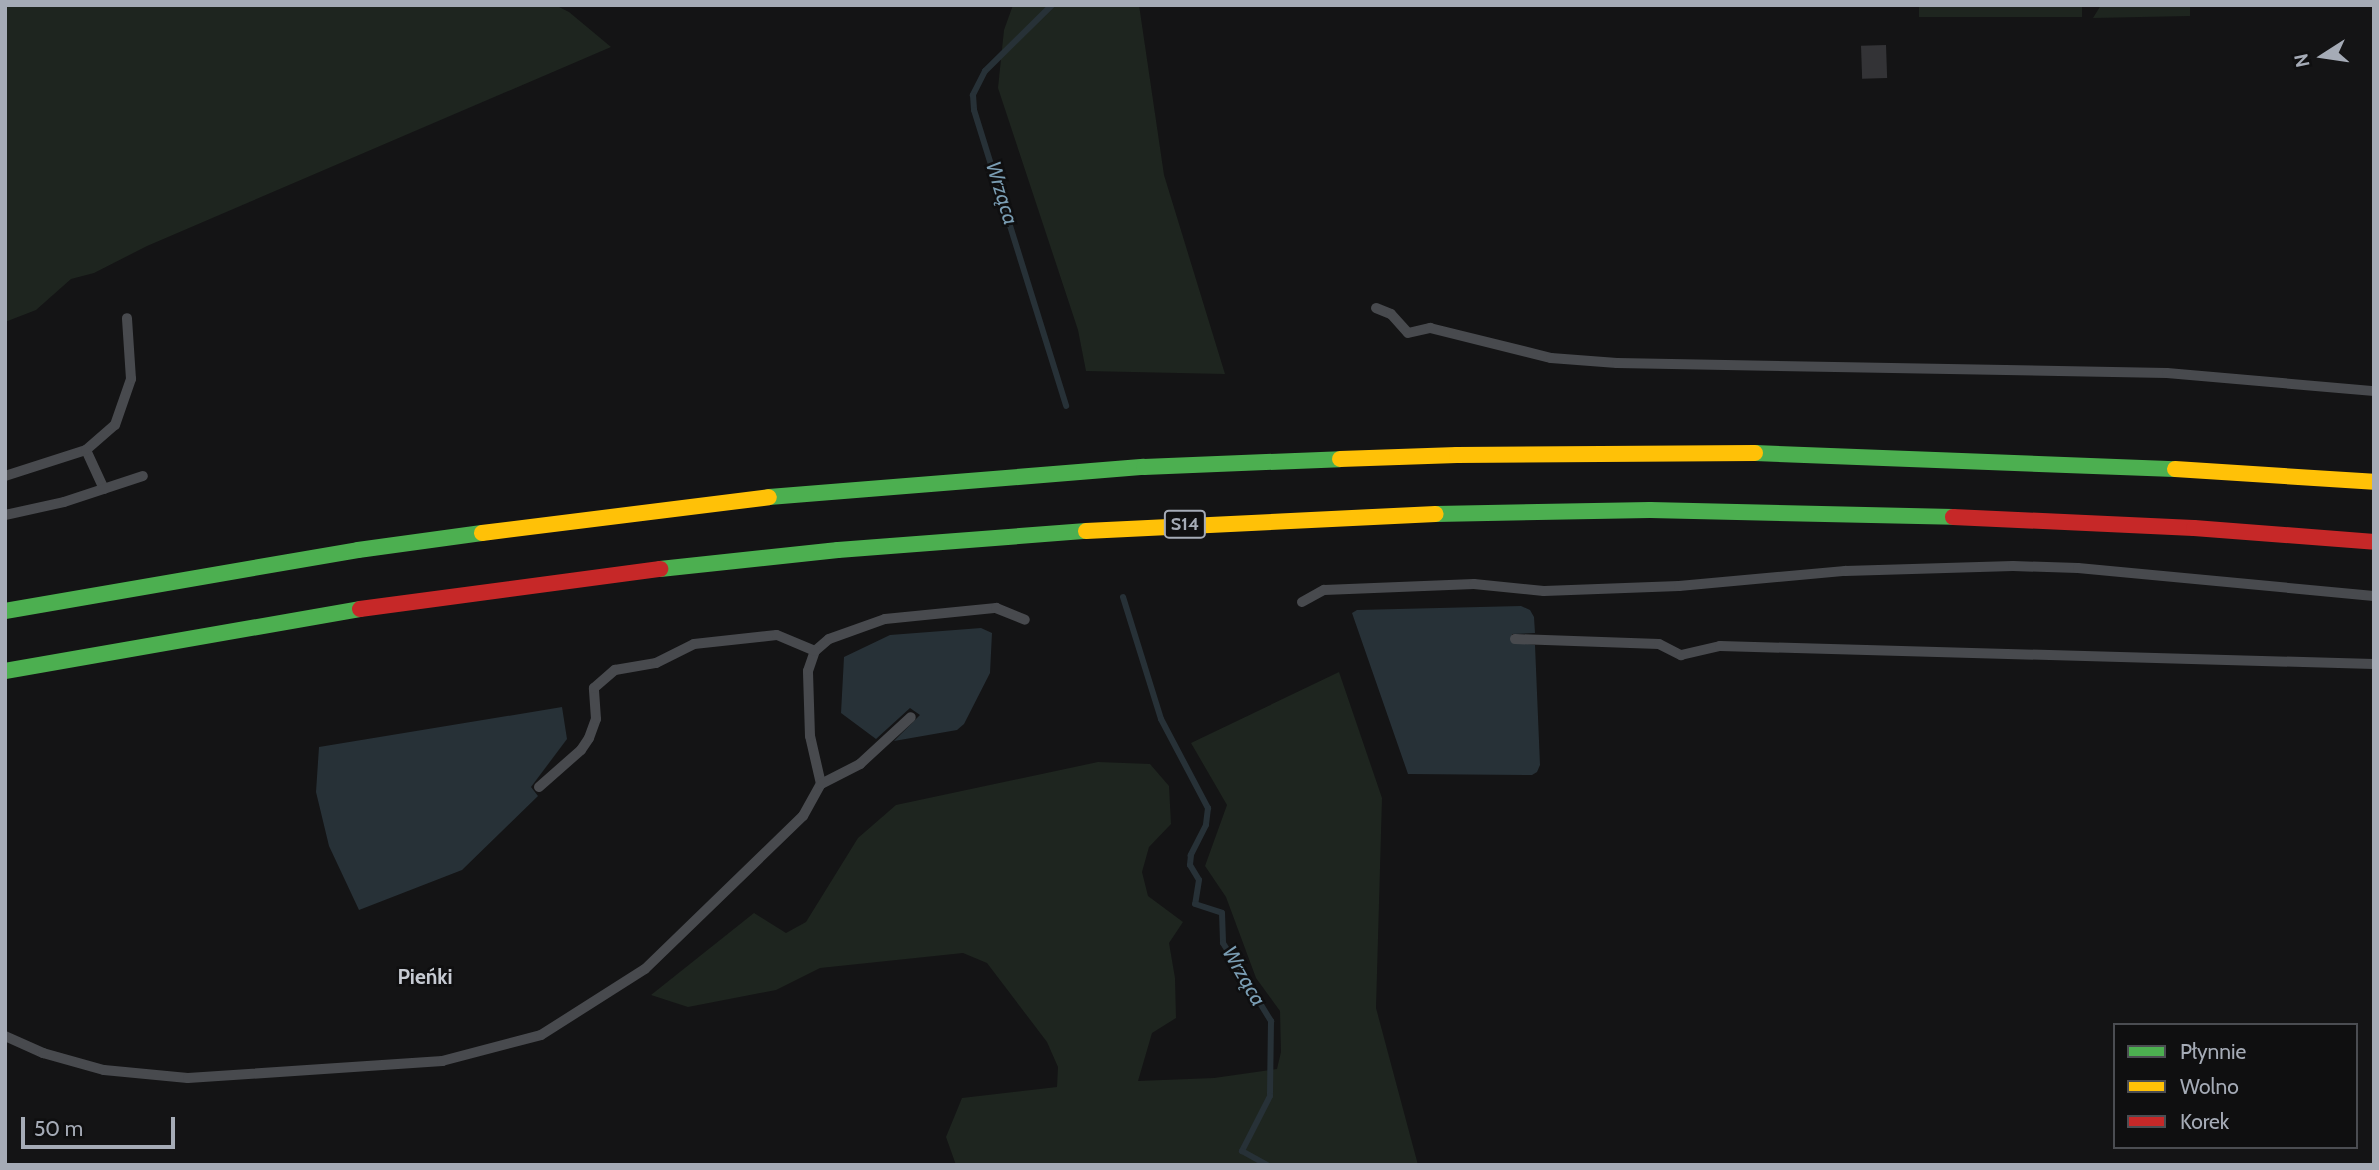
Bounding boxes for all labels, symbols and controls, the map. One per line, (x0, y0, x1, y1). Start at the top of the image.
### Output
north arrow (2288, 21, 2358, 91)
text: N (2289, 52, 2315, 69)
water label: Wrząca (980, 158, 1024, 228)
road number: S14 (1162, 510, 1208, 538)
water label: Wrząca (1217, 942, 1271, 1010)
district label: Pieńki (397, 964, 453, 990)
legend (2113, 1023, 2358, 1149)
text: Płynnie (2180, 1039, 2246, 1064)
text: Wolno (2180, 1074, 2239, 1099)
scale bar (24, 1104, 178, 1148)
text: Korek (2180, 1109, 2229, 1134)
text: 50 m (34, 1116, 83, 1141)

